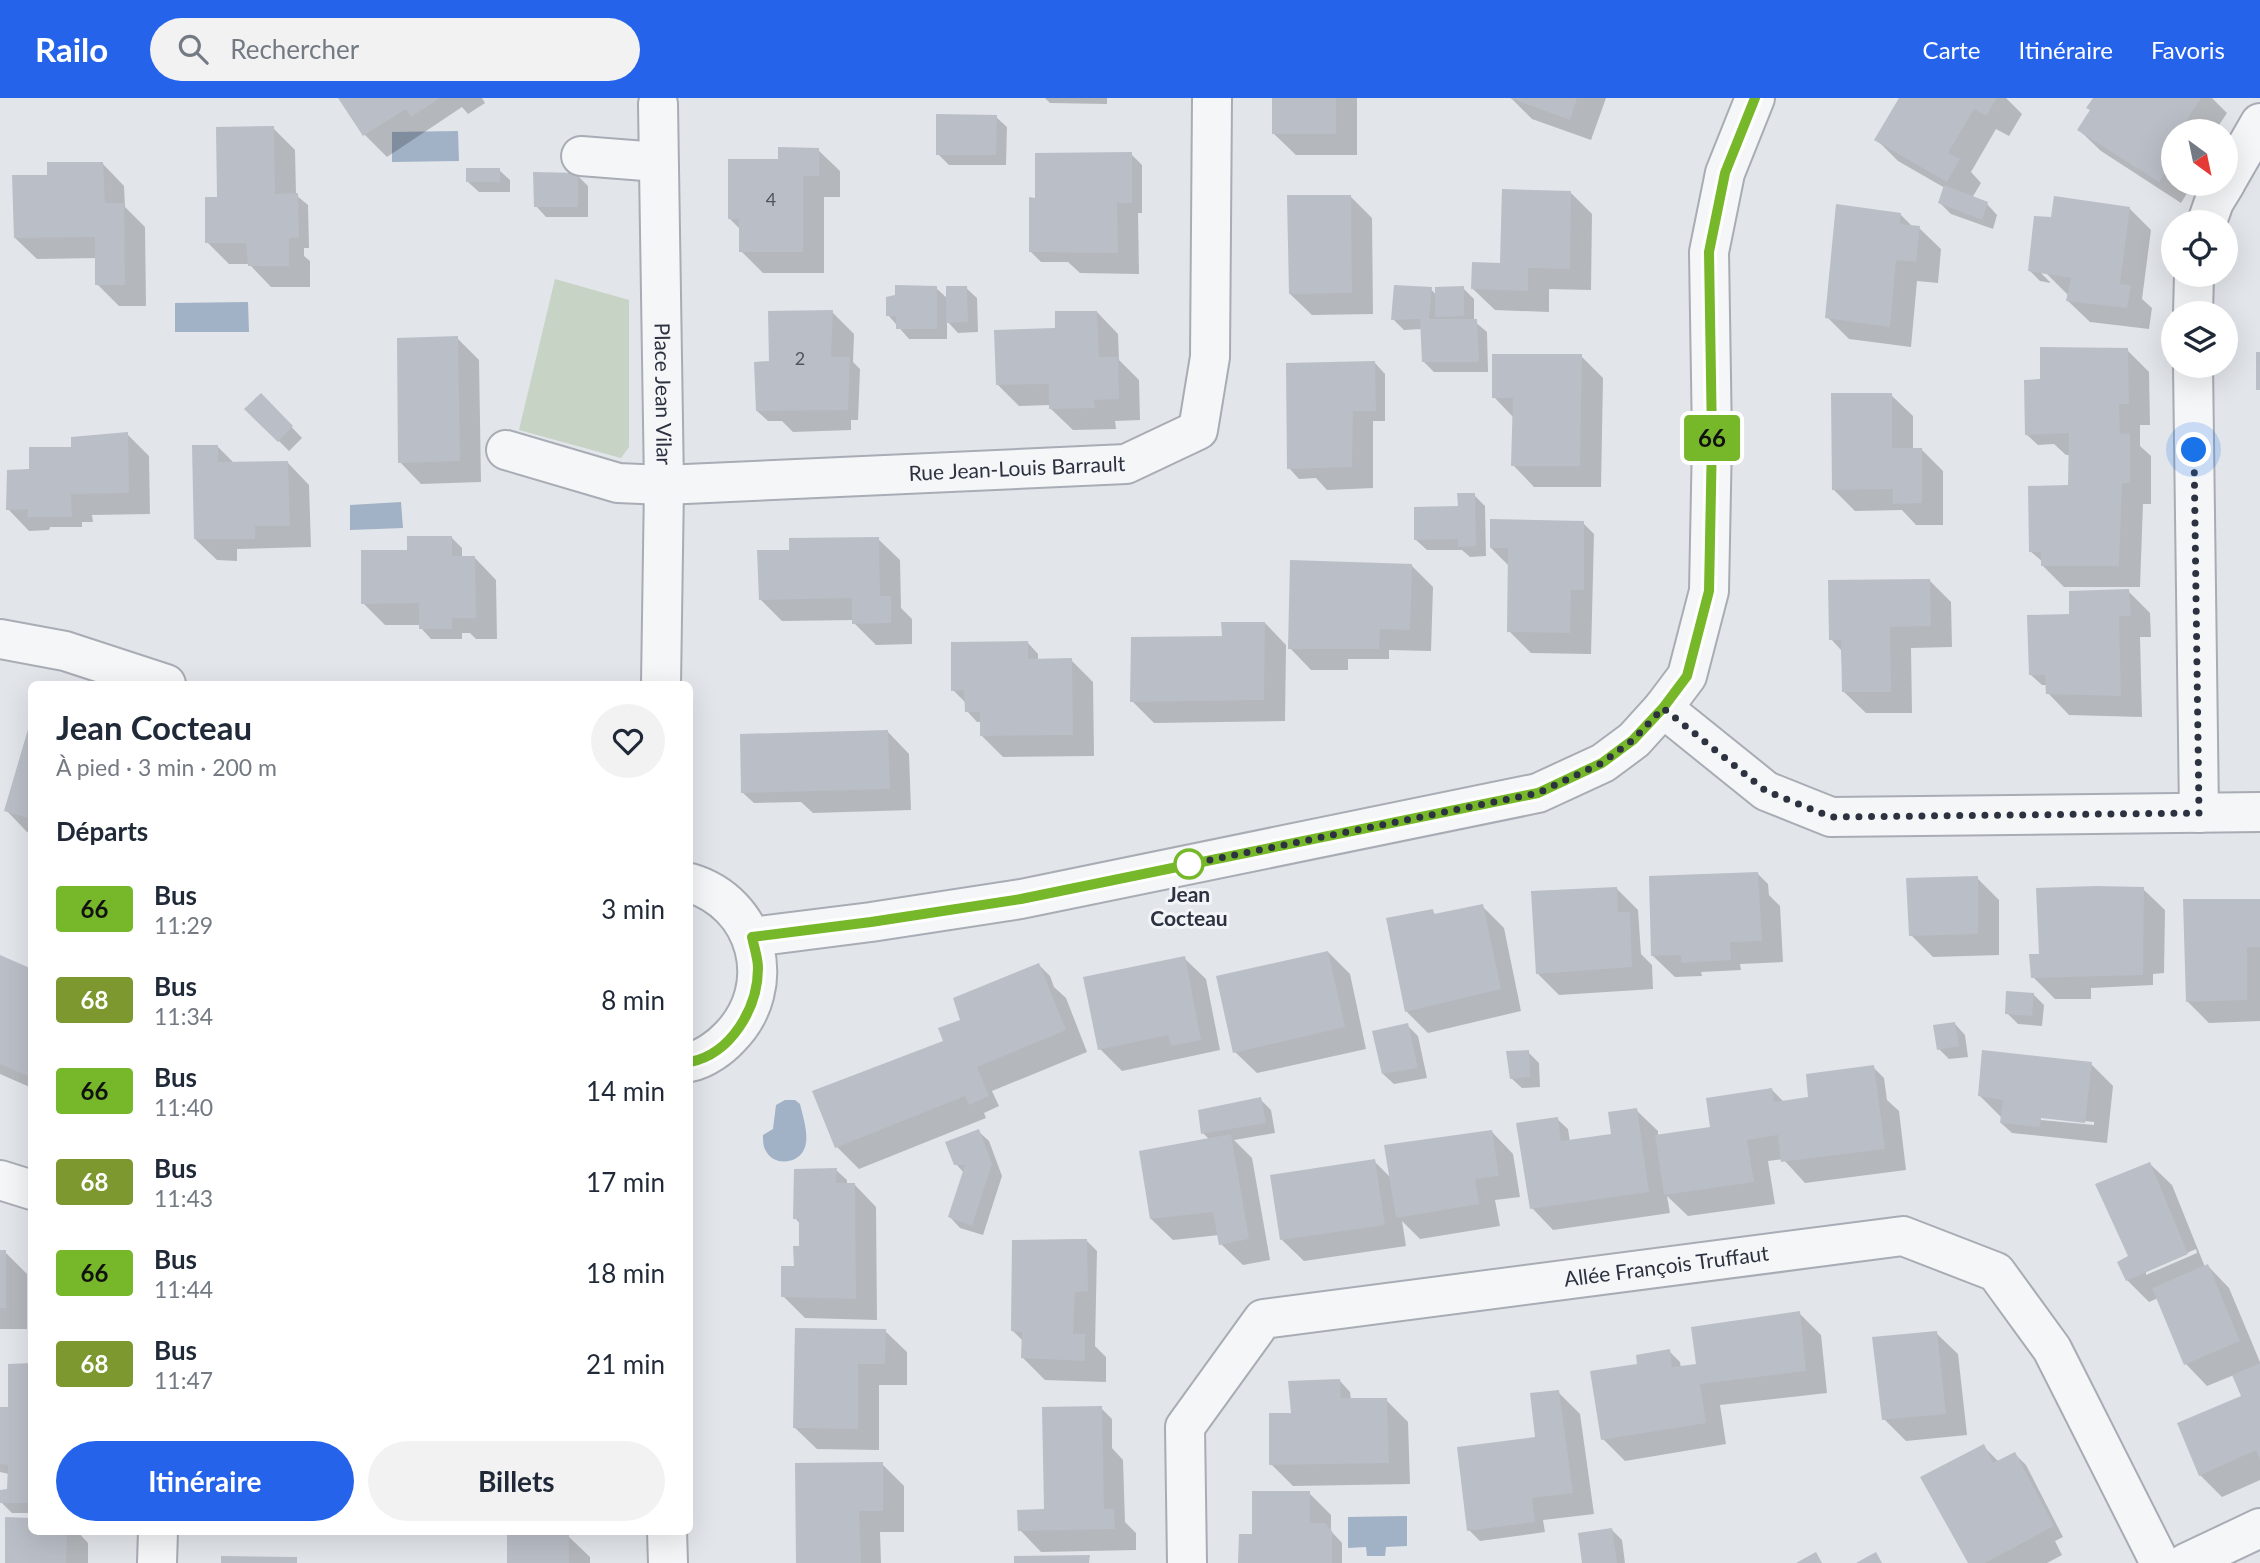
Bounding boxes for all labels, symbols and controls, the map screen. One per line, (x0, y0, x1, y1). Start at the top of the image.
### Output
search box (150, 18, 640, 81)
text: Railo (35, 29, 108, 69)
icon: search (174, 30, 212, 68)
text: Rechercher (230, 33, 359, 65)
text: Carte (1923, 35, 1981, 64)
text: Itinéraire (2019, 35, 2113, 64)
text: Favoris (2151, 35, 2225, 64)
north arrow (2161, 119, 2238, 196)
map controls (2161, 119, 2238, 378)
house number: 4 (766, 188, 776, 210)
button: locate (2161, 210, 2238, 287)
button: layers (2161, 301, 2238, 378)
street label: Place Jean Vilar (650, 323, 678, 466)
house number: 2 (795, 347, 805, 369)
line badge: 66 (1680, 415, 1744, 461)
text: 66 (1698, 423, 1726, 452)
your location (2176, 432, 2211, 467)
street label: Rue Jean-Louis Barrault (908, 450, 1126, 485)
button: heart (591, 704, 665, 778)
text: Jean Cocteau (56, 707, 252, 747)
text: À pied · 3 min · 200 m (56, 753, 277, 781)
text: Départs (56, 815, 148, 847)
marker: Jean Cocteau (1174, 849, 1204, 879)
text: Bus (154, 879, 197, 911)
place label: Jean Cocteau (1150, 881, 1228, 930)
text: 3 min (601, 893, 665, 925)
text: 66 (81, 894, 108, 923)
text: 11:29 (154, 911, 213, 939)
text: Bus (154, 970, 197, 1002)
text: 8 min (601, 984, 665, 1016)
text: 68 (81, 985, 108, 1014)
text: 11:34 (154, 1002, 213, 1030)
text: Bus (154, 1061, 197, 1093)
text: 14 min (586, 1075, 665, 1107)
text: 66 (81, 1076, 108, 1105)
text: 11:40 (154, 1093, 213, 1121)
text: Bus (154, 1152, 197, 1184)
text: 17 min (586, 1166, 665, 1198)
text: 68 (81, 1167, 108, 1196)
text: 11:43 (154, 1184, 213, 1212)
street label: Allée François Truffaut (1562, 1239, 1770, 1291)
text: Bus (154, 1243, 197, 1275)
text: 18 min (586, 1257, 665, 1289)
text: 66 (81, 1258, 108, 1287)
text: 11:44 (154, 1275, 213, 1303)
text: Bus (154, 1334, 197, 1366)
text: 21 min (586, 1348, 665, 1380)
text: 68 (81, 1349, 108, 1378)
text: 11:47 (154, 1366, 213, 1394)
button: Itinéraire (56, 1441, 354, 1521)
button: Billets (368, 1441, 665, 1521)

